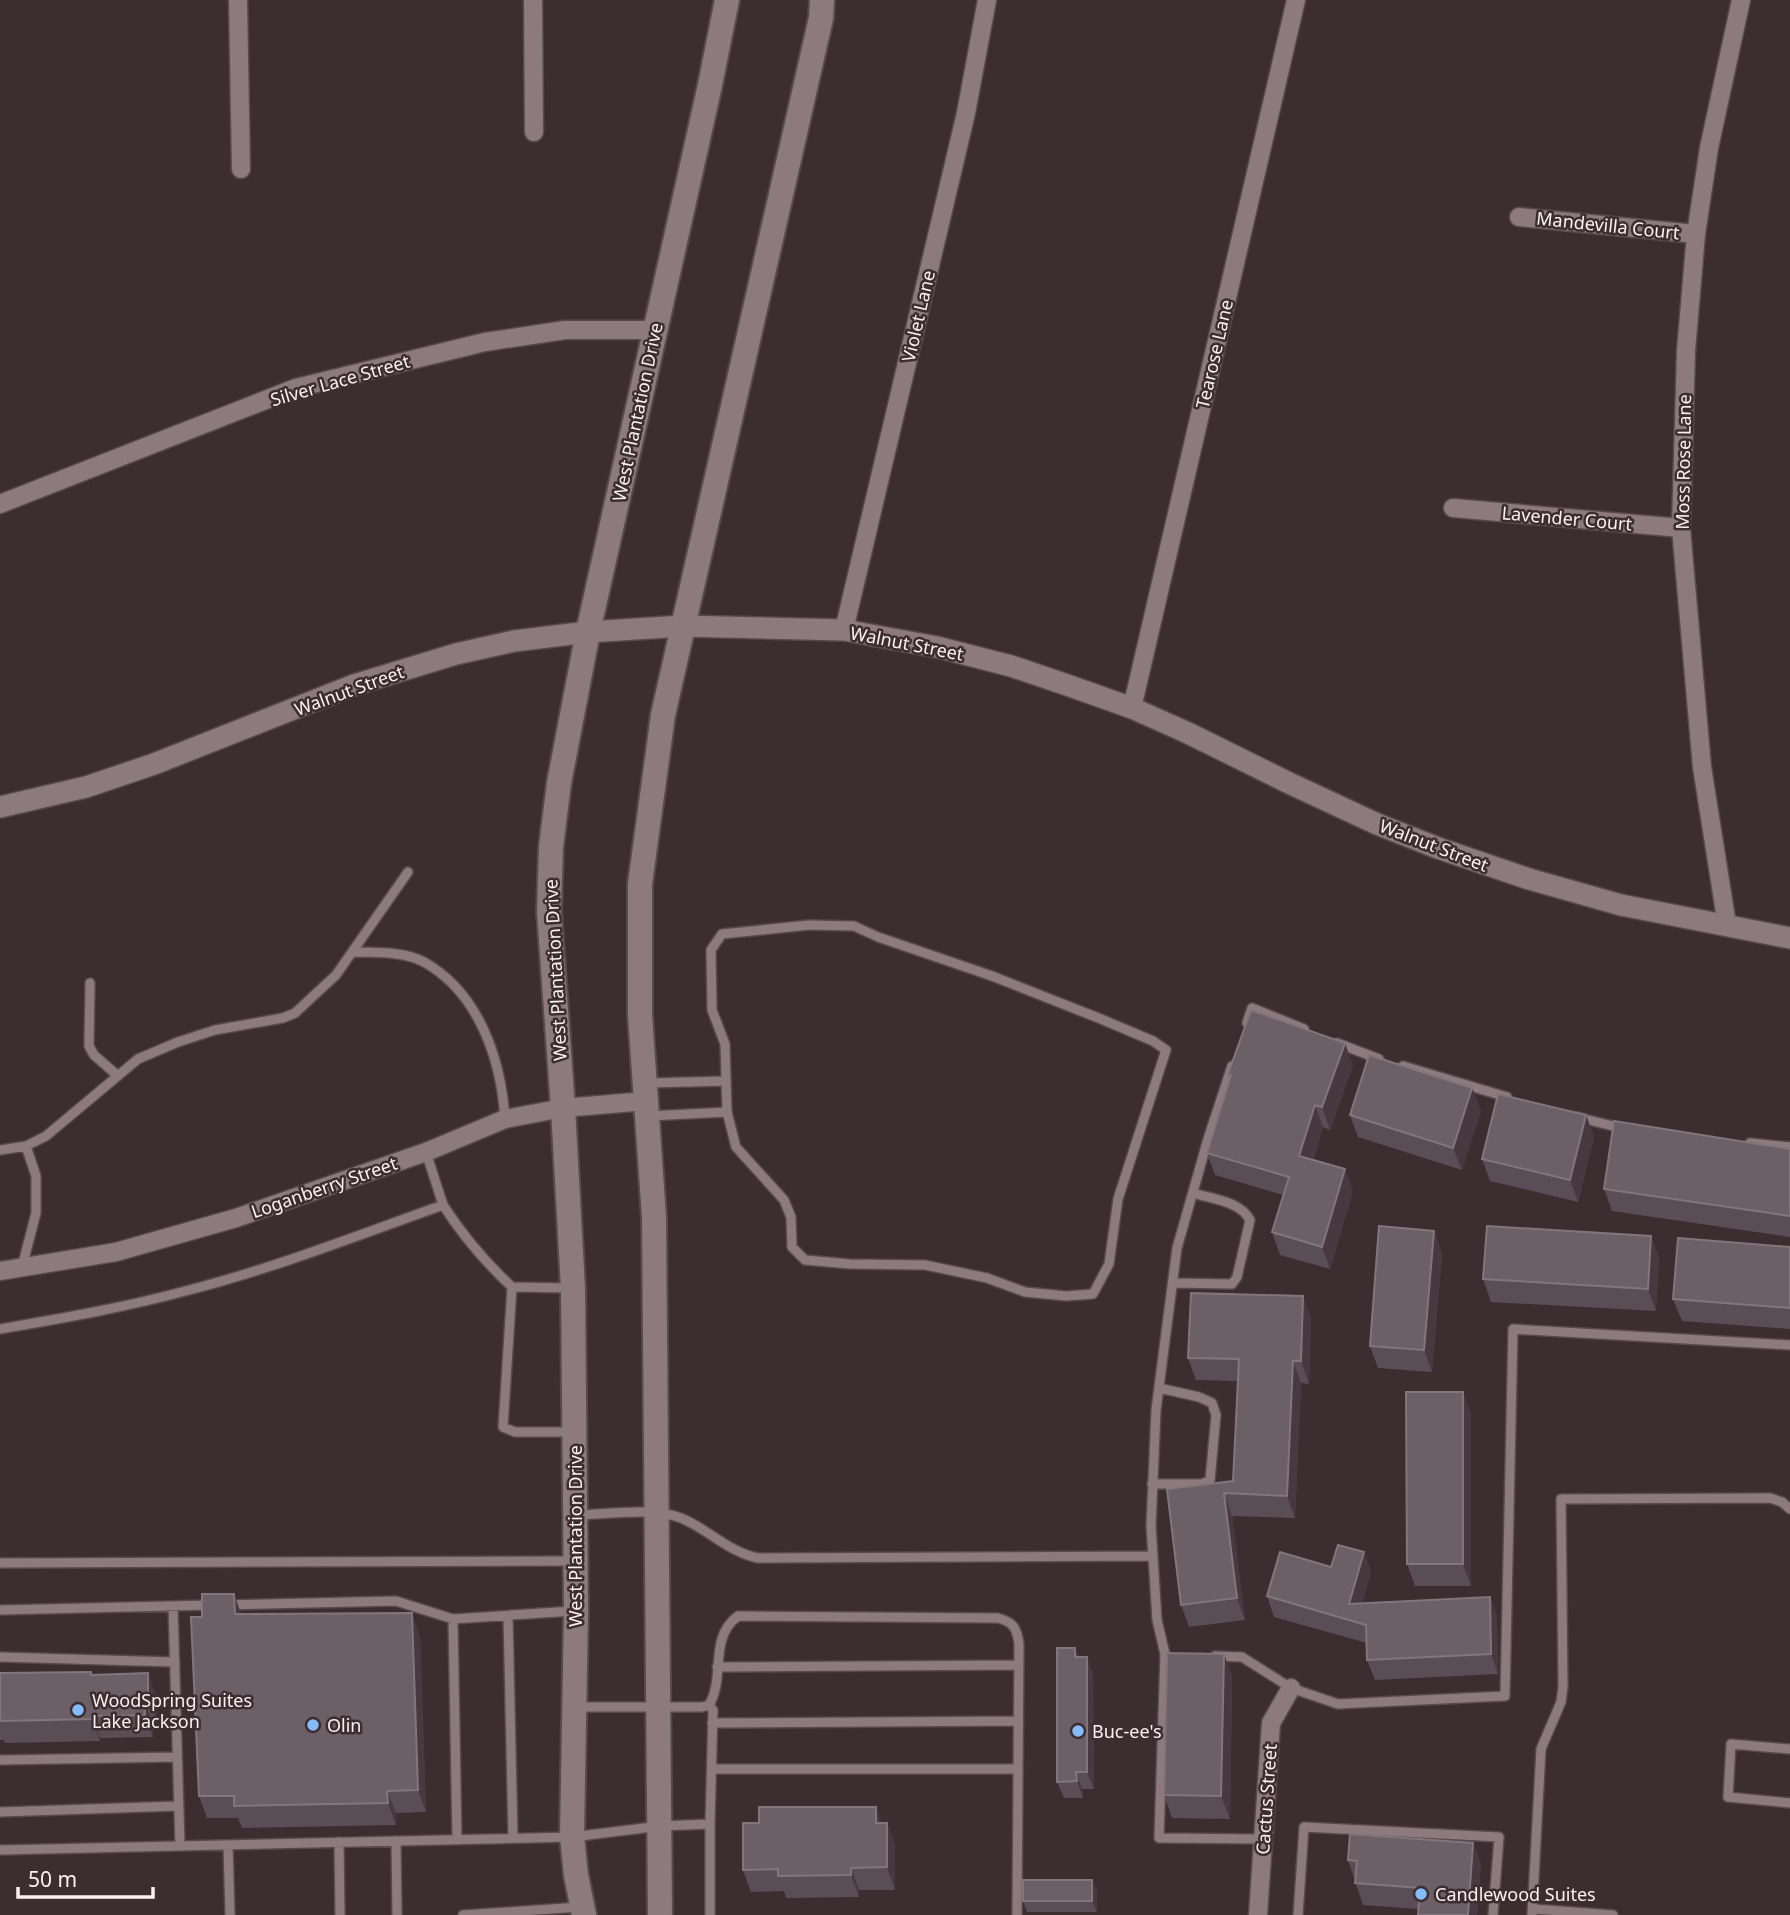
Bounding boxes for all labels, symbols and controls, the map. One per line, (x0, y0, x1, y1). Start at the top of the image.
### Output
street label: Mandevilla Court (1535, 206, 1681, 244)
street label: Violet Lane (896, 268, 940, 364)
street label: Tearose Lane (1190, 297, 1238, 411)
street label: West Plantation Drive (606, 320, 668, 504)
street label: Silver Lace Street (268, 349, 413, 411)
street label: Moss Rose Lane (1670, 394, 1696, 530)
street label: Lavender Court (1501, 500, 1634, 536)
street label: Walnut Street (848, 620, 966, 666)
street label: Walnut Street (291, 659, 408, 721)
street label: Walnut Street (1376, 813, 1492, 877)
street label: West Plantation Drive (538, 878, 572, 1062)
street label: Loganberry Street (248, 1151, 401, 1223)
street label: West Plantation Drive (563, 1445, 587, 1627)
place label: WoodSpring Suites Lake Jackson (92, 1688, 252, 1733)
marker: WoodSpring Suites Lake Jackson (70, 1702, 86, 1718)
place label: Olin (327, 1713, 361, 1737)
marker: Olin (305, 1717, 321, 1733)
place label: Buc-ee's (1092, 1719, 1162, 1743)
marker: Buc-ee's (1070, 1723, 1086, 1739)
street label: Cactus Street (1250, 1742, 1282, 1855)
scale bar (18, 1856, 152, 1900)
text: 50 m (28, 1865, 77, 1893)
place label: Candlewood Suites (1435, 1882, 1596, 1906)
marker: Candlewood Suites (1413, 1886, 1429, 1902)

